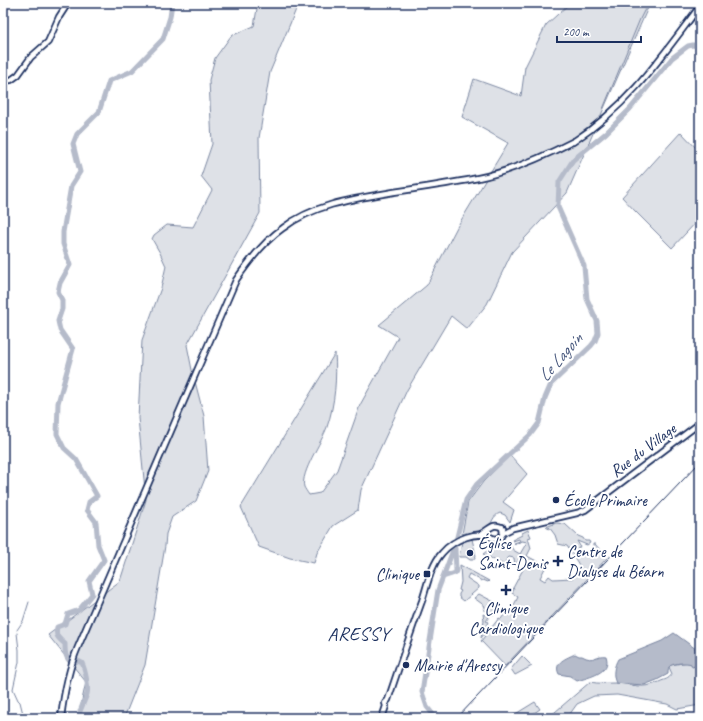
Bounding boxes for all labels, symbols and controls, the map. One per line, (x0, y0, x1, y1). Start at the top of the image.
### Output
scale bar (557, 18, 641, 44)
text: 200 m (563, 24, 590, 40)
water label: Le Lagoin (533, 327, 588, 386)
street label: Rue du Village (606, 417, 681, 482)
place label: École Primaire (564, 489, 648, 511)
marker: École Primaire (551, 495, 561, 505)
place label: Église Saint-Denis (478, 532, 549, 574)
place label: Centre de Dialyse du Béarn (567, 541, 664, 582)
marker: Église Saint-Denis (465, 548, 475, 558)
marker: Centre de Dialyse du Béarn (552, 555, 564, 567)
place label: Clinique (376, 564, 420, 585)
marker: Clinique (422, 569, 432, 579)
marker: Clinique Cardiologique (500, 584, 512, 596)
place label: Clinique Cardiologique (469, 598, 544, 639)
district label: ARESSY (328, 622, 393, 646)
place label: Mairie d'Aressy (414, 655, 503, 676)
marker: Mairie d'Aressy (401, 660, 411, 670)

